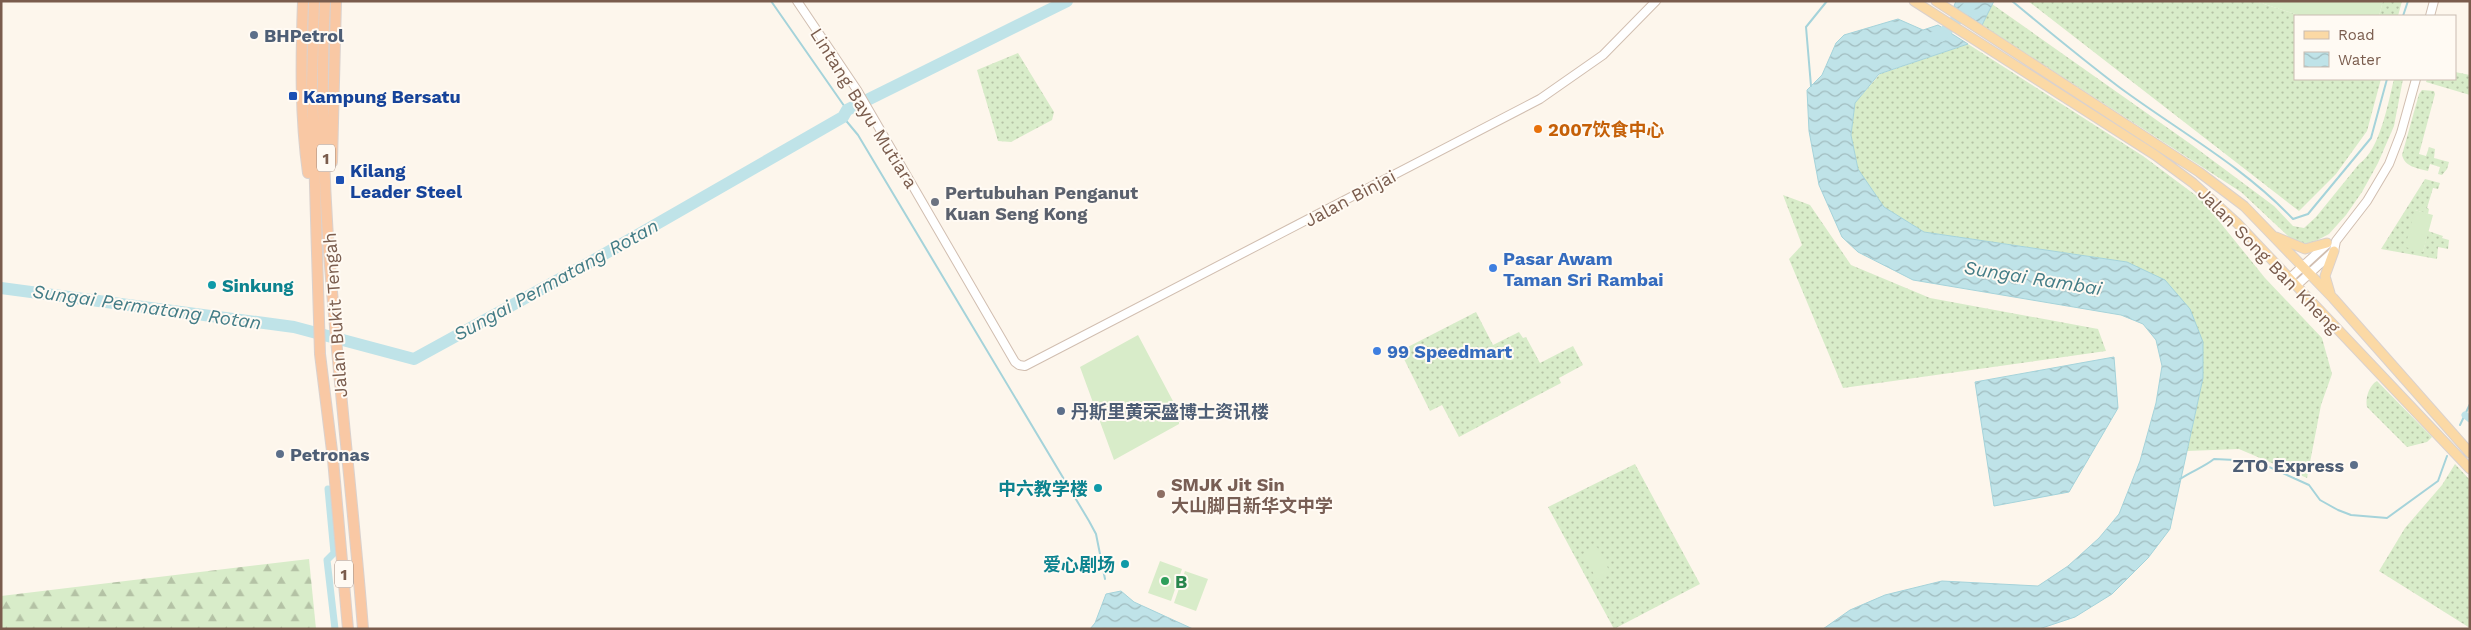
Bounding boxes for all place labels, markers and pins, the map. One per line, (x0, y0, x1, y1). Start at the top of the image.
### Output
place label: BHPetrol (264, 25, 344, 46)
marker: BHPetrol (248, 29, 260, 41)
place label: Kampung Bersatu (303, 86, 461, 107)
marker: Kampung Bersatu (287, 90, 299, 102)
place label: 2007饮食中心 (1548, 119, 1664, 140)
marker: 2007饮食中心 (1532, 123, 1544, 135)
place label: Kilang Leader Steel (350, 160, 462, 202)
marker: Kilang Leader Steel (334, 174, 346, 186)
place label: Pertubuhan Penganut Kuan Seng Kong (945, 182, 1138, 224)
marker: Pertubuhan Penganut Kuan Seng Kong (929, 196, 941, 208)
place label: Pasar Awam Taman Sri Rambai (1503, 248, 1664, 290)
marker: Pasar Awam Taman Sri Rambai (1487, 262, 1499, 274)
place label: Sinkung (222, 275, 294, 296)
marker: Sinkung (206, 279, 218, 291)
place label: 99 Speedmart (1387, 341, 1512, 362)
marker: 99 Speedmart (1371, 345, 1383, 357)
place label: 丹斯里黄荣盛博士资讯楼 (1071, 401, 1269, 422)
marker: 丹斯里黄荣盛博士资讯楼 (1055, 405, 1067, 417)
place label: Petronas (290, 444, 370, 465)
marker: Petronas (274, 448, 286, 460)
place label: ZTO Express (2232, 455, 2344, 476)
marker: ZTO Express (2348, 459, 2360, 471)
place label: SMJK Jit Sin 大山脚日新华文中学 (1171, 474, 1333, 516)
place label: 中六教学楼 (998, 478, 1088, 499)
marker: 中六教学楼 (1092, 482, 1104, 494)
marker: SMJK Jit Sin 大山脚日新华文中学 (1155, 488, 1167, 500)
place label: 爱心剧场 (1043, 554, 1115, 575)
marker: 爱心剧场 (1119, 558, 1131, 570)
place label: B (1175, 571, 1187, 592)
marker: B (1159, 575, 1171, 587)

